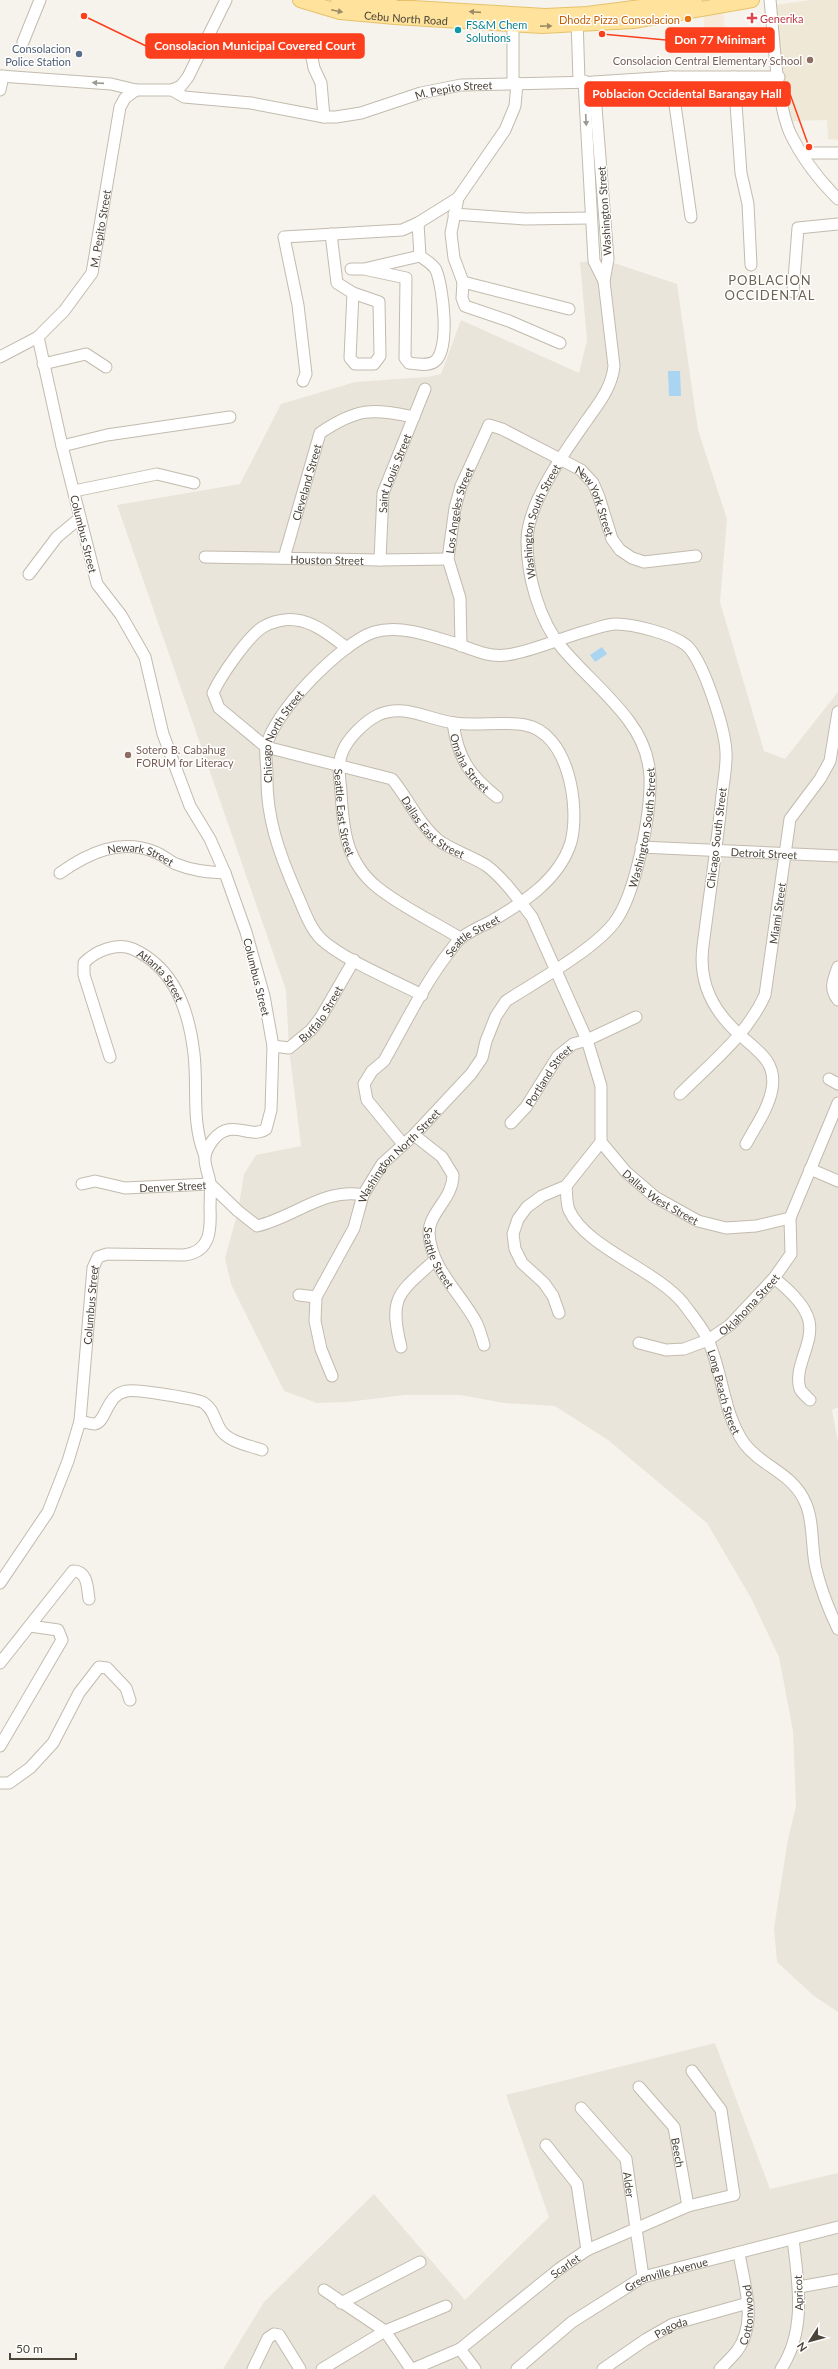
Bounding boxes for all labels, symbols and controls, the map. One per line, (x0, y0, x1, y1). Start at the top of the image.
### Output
one-way arrow (331, 8, 344, 14)
street label: Cebu North Road (364, 8, 448, 27)
one-way arrow (469, 8, 481, 15)
place label: Generika (760, 12, 803, 25)
place label: Dhodz Pizza Consolacion (559, 13, 680, 26)
marker: Generika (747, 13, 757, 23)
marker: Dhodz Pizza Consolacion (683, 14, 693, 24)
place label: FS&M Chem Solutions (466, 18, 527, 44)
one-way arrow (540, 23, 553, 29)
marker: FS&M Chem Solutions (453, 25, 463, 35)
callout: Don 77 Minimart (666, 28, 774, 52)
text: Don 77 Minimart (674, 32, 766, 47)
callout: Consolacion Municipal Covered Court (146, 34, 364, 58)
text: Consolacion Municipal Covered Court (154, 38, 356, 53)
place label: Consolacion Police Station (5, 42, 71, 68)
marker: Consolacion Police Station (74, 49, 84, 59)
place label: Consolacion Central Elementary School (613, 54, 802, 67)
marker: Consolacion Central Elementary School (805, 55, 815, 65)
street label: M. Pepito Street (413, 78, 493, 101)
one-way arrow (92, 80, 104, 86)
callout: Poblacion Occidental Barangay Hall (585, 82, 790, 106)
text: Poblacion Occidental Barangay Hall (592, 86, 782, 101)
one-way arrow (583, 114, 589, 127)
street label: Washington Street (594, 166, 614, 256)
street label: M. Pepito Street (87, 189, 112, 268)
district label: POBLACION OCCIDENTAL (725, 272, 815, 303)
street label: Saint Louis Street (376, 431, 413, 513)
street label: Cleveland Street (289, 442, 323, 522)
street label: Washington South Street (520, 461, 562, 580)
street label: New York Street (574, 462, 617, 538)
street label: Los Angeles Street (442, 465, 475, 554)
street label: Columbus Street (68, 494, 100, 574)
street label: Houston Street (290, 552, 364, 566)
street label: Chicago North Street (259, 687, 305, 783)
street label: Omaha Street (448, 732, 492, 795)
place label: Sotero B. Cabahug FORUM for Literacy (136, 743, 234, 769)
marker: Sotero B. Cabahug FORUM for Literacy (123, 750, 133, 760)
street label: Washington South Street (625, 767, 657, 889)
street label: Seattle East Street (333, 768, 358, 858)
street label: Chicago South Street (703, 787, 729, 889)
street label: Dallas East Street (399, 793, 467, 860)
street label: Newark Street (106, 840, 177, 868)
street label: Detroit Street (730, 845, 797, 861)
street label: Miami Street (766, 882, 787, 945)
street label: Seattle Street (442, 911, 502, 959)
street label: Columbus Street (241, 937, 273, 1017)
street label: Atlanta Street (135, 946, 187, 1003)
street label: Buffalo Street (295, 983, 344, 1044)
street label: Portland Street (522, 1041, 574, 1108)
street label: Washington North Street (355, 1105, 442, 1204)
street label: Dallas West Street (621, 1166, 701, 1227)
street label: Denver Street (139, 1178, 207, 1194)
street label: Seattle Street (422, 1226, 457, 1290)
street label: Columbus Street (80, 1262, 100, 1345)
street label: Oklahoma Street (716, 1271, 782, 1338)
street label: Long Beach Street (706, 1348, 744, 1436)
street label: Beech (669, 2137, 688, 2168)
street label: Alder (621, 2171, 638, 2199)
street label: Scarlet (547, 2251, 582, 2280)
street label: Greenville Avenue (622, 2254, 709, 2294)
street label: Apricot (791, 2275, 805, 2311)
street label: Cottonwood (735, 2284, 755, 2347)
street label: Pagoda (652, 2314, 689, 2340)
north arrow (790, 2321, 830, 2361)
scale bar (10, 2335, 76, 2361)
text: N (794, 2340, 809, 2354)
text: 50 m (16, 2341, 43, 2356)

